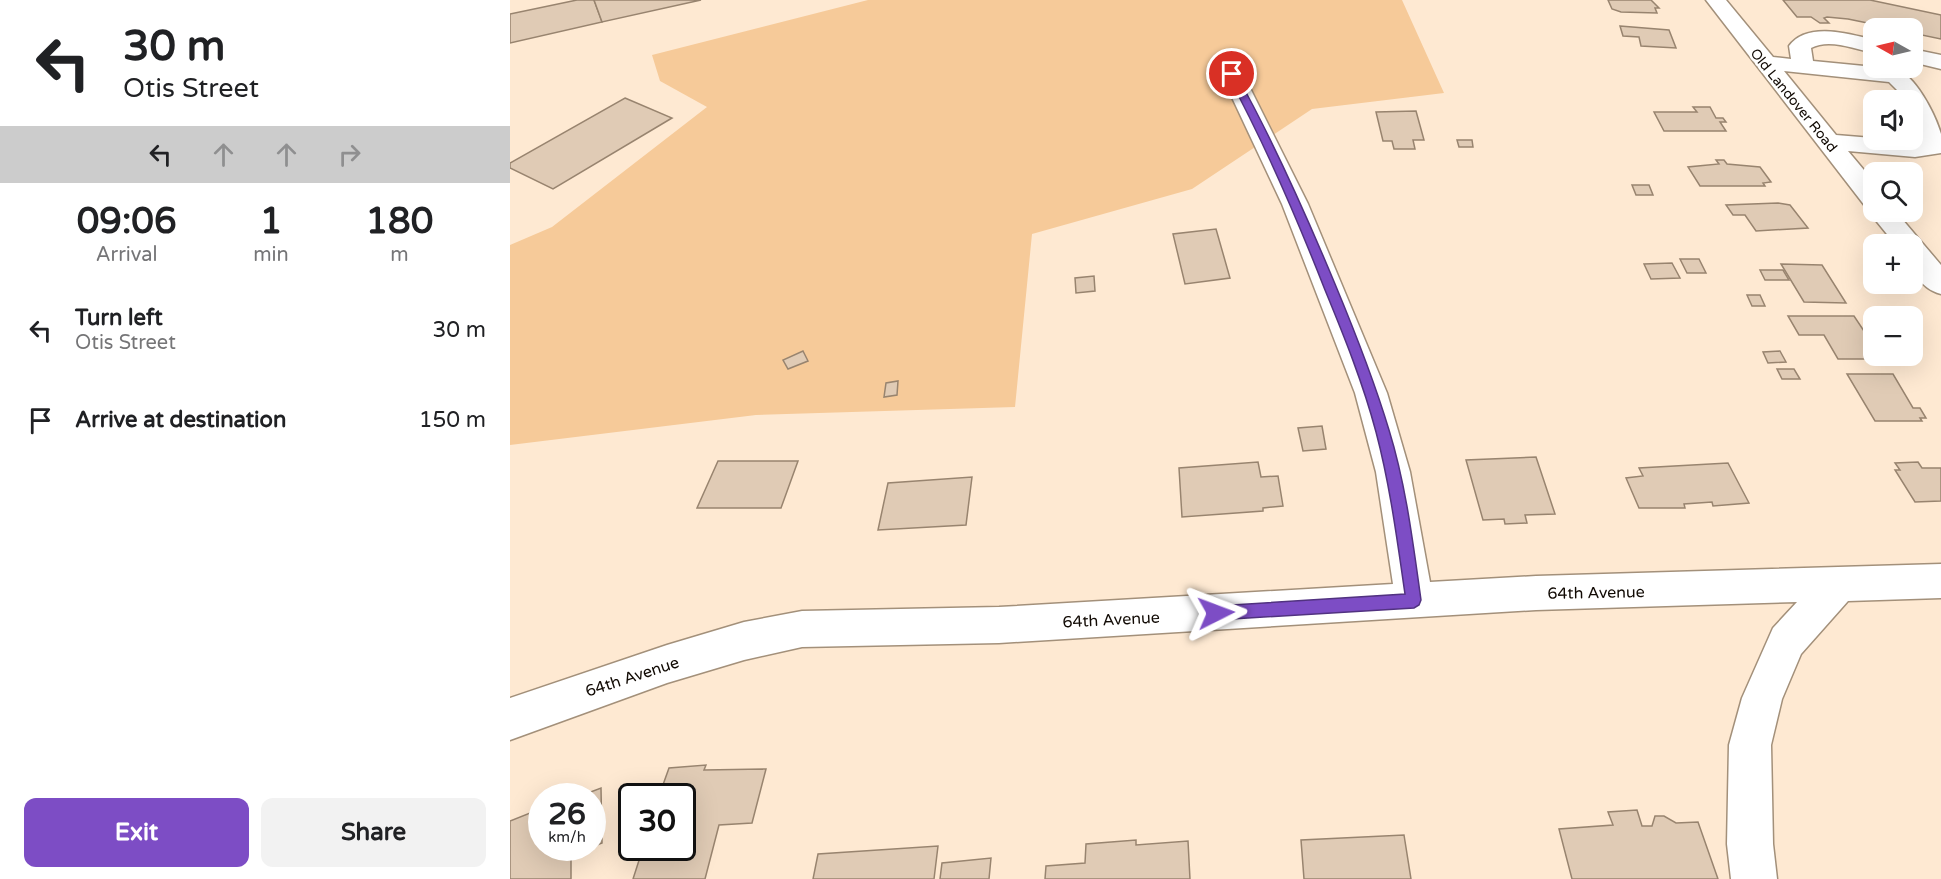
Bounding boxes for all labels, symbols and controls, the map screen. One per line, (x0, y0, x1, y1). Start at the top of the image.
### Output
north arrow (1863, 18, 1923, 78)
map controls (1863, 18, 1923, 366)
text: 30 m (123, 21, 225, 72)
icon: left (24, 24, 102, 102)
street label: Old Landover Road (1747, 45, 1841, 156)
pin (1206, 48, 1257, 99)
icon: arrive (1215, 57, 1248, 90)
text: Otis Street (123, 72, 259, 105)
button: sound (1863, 90, 1923, 150)
icon: left (144, 138, 177, 171)
icon: ahead (207, 138, 240, 171)
icon: ahead (270, 138, 303, 171)
icon: right (333, 138, 366, 171)
button: search (1863, 162, 1923, 222)
text: 09:06 (77, 200, 177, 243)
text: 1 (260, 200, 282, 243)
text: 180 (365, 200, 433, 243)
button: + (1863, 234, 1923, 294)
text: Arrival (96, 243, 158, 267)
text: min (253, 243, 289, 267)
text: m (390, 243, 409, 267)
text: Turn left (75, 305, 163, 331)
button: − (1863, 306, 1923, 366)
icon: left (24, 314, 57, 347)
text: 30 m (432, 317, 486, 343)
text: Otis Street (75, 331, 176, 355)
icon: arrive (24, 404, 57, 437)
text: Arrive at destination (75, 407, 286, 433)
text: 150 m (419, 407, 486, 433)
position arrow (1184, 581, 1248, 645)
street label: 64th Avenue (1547, 582, 1645, 604)
street label: 64th Avenue (1062, 607, 1160, 633)
street label: 64th Avenue (583, 652, 682, 702)
speed limit sign: 30 (618, 783, 696, 861)
text: 26 (548, 796, 586, 833)
button: Exit (24, 798, 249, 867)
button: Share (261, 798, 486, 867)
text: km/h (548, 828, 586, 846)

